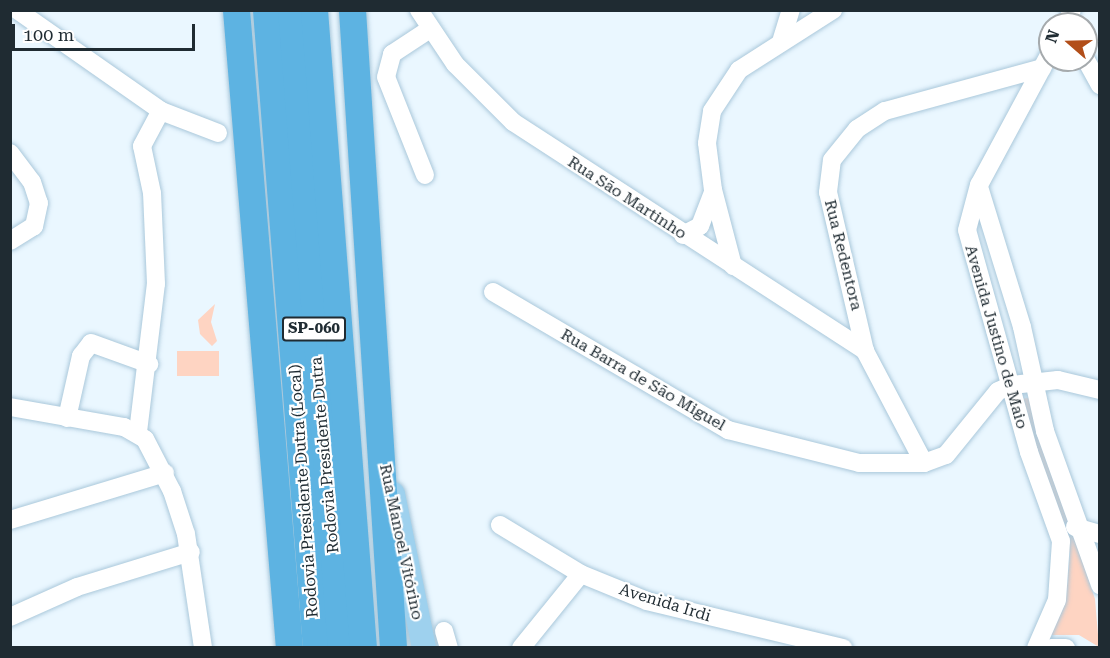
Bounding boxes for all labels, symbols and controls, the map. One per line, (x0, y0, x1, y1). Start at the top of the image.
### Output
scale bar (15, 12, 198, 50)
north arrow (1038, 12, 1098, 72)
text: 100 m (23, 24, 74, 45)
text: N (1041, 27, 1064, 45)
street label: Rua São Martinho (564, 152, 690, 244)
street label: Rua Redentora (820, 198, 866, 312)
street label: Avenida Justino de Maio (961, 243, 1031, 431)
road number: SP-060 (281, 317, 347, 341)
street label: Rua Barra de São Miguel (557, 325, 729, 435)
street label: Rodovia Presidente Dutra (307, 356, 343, 554)
street label: Rodovia Presidente Dutra (Local) (286, 364, 322, 618)
street label: Rua Manoel Vitórino (375, 462, 427, 622)
street label: Avenida Irdi (617, 580, 713, 626)

